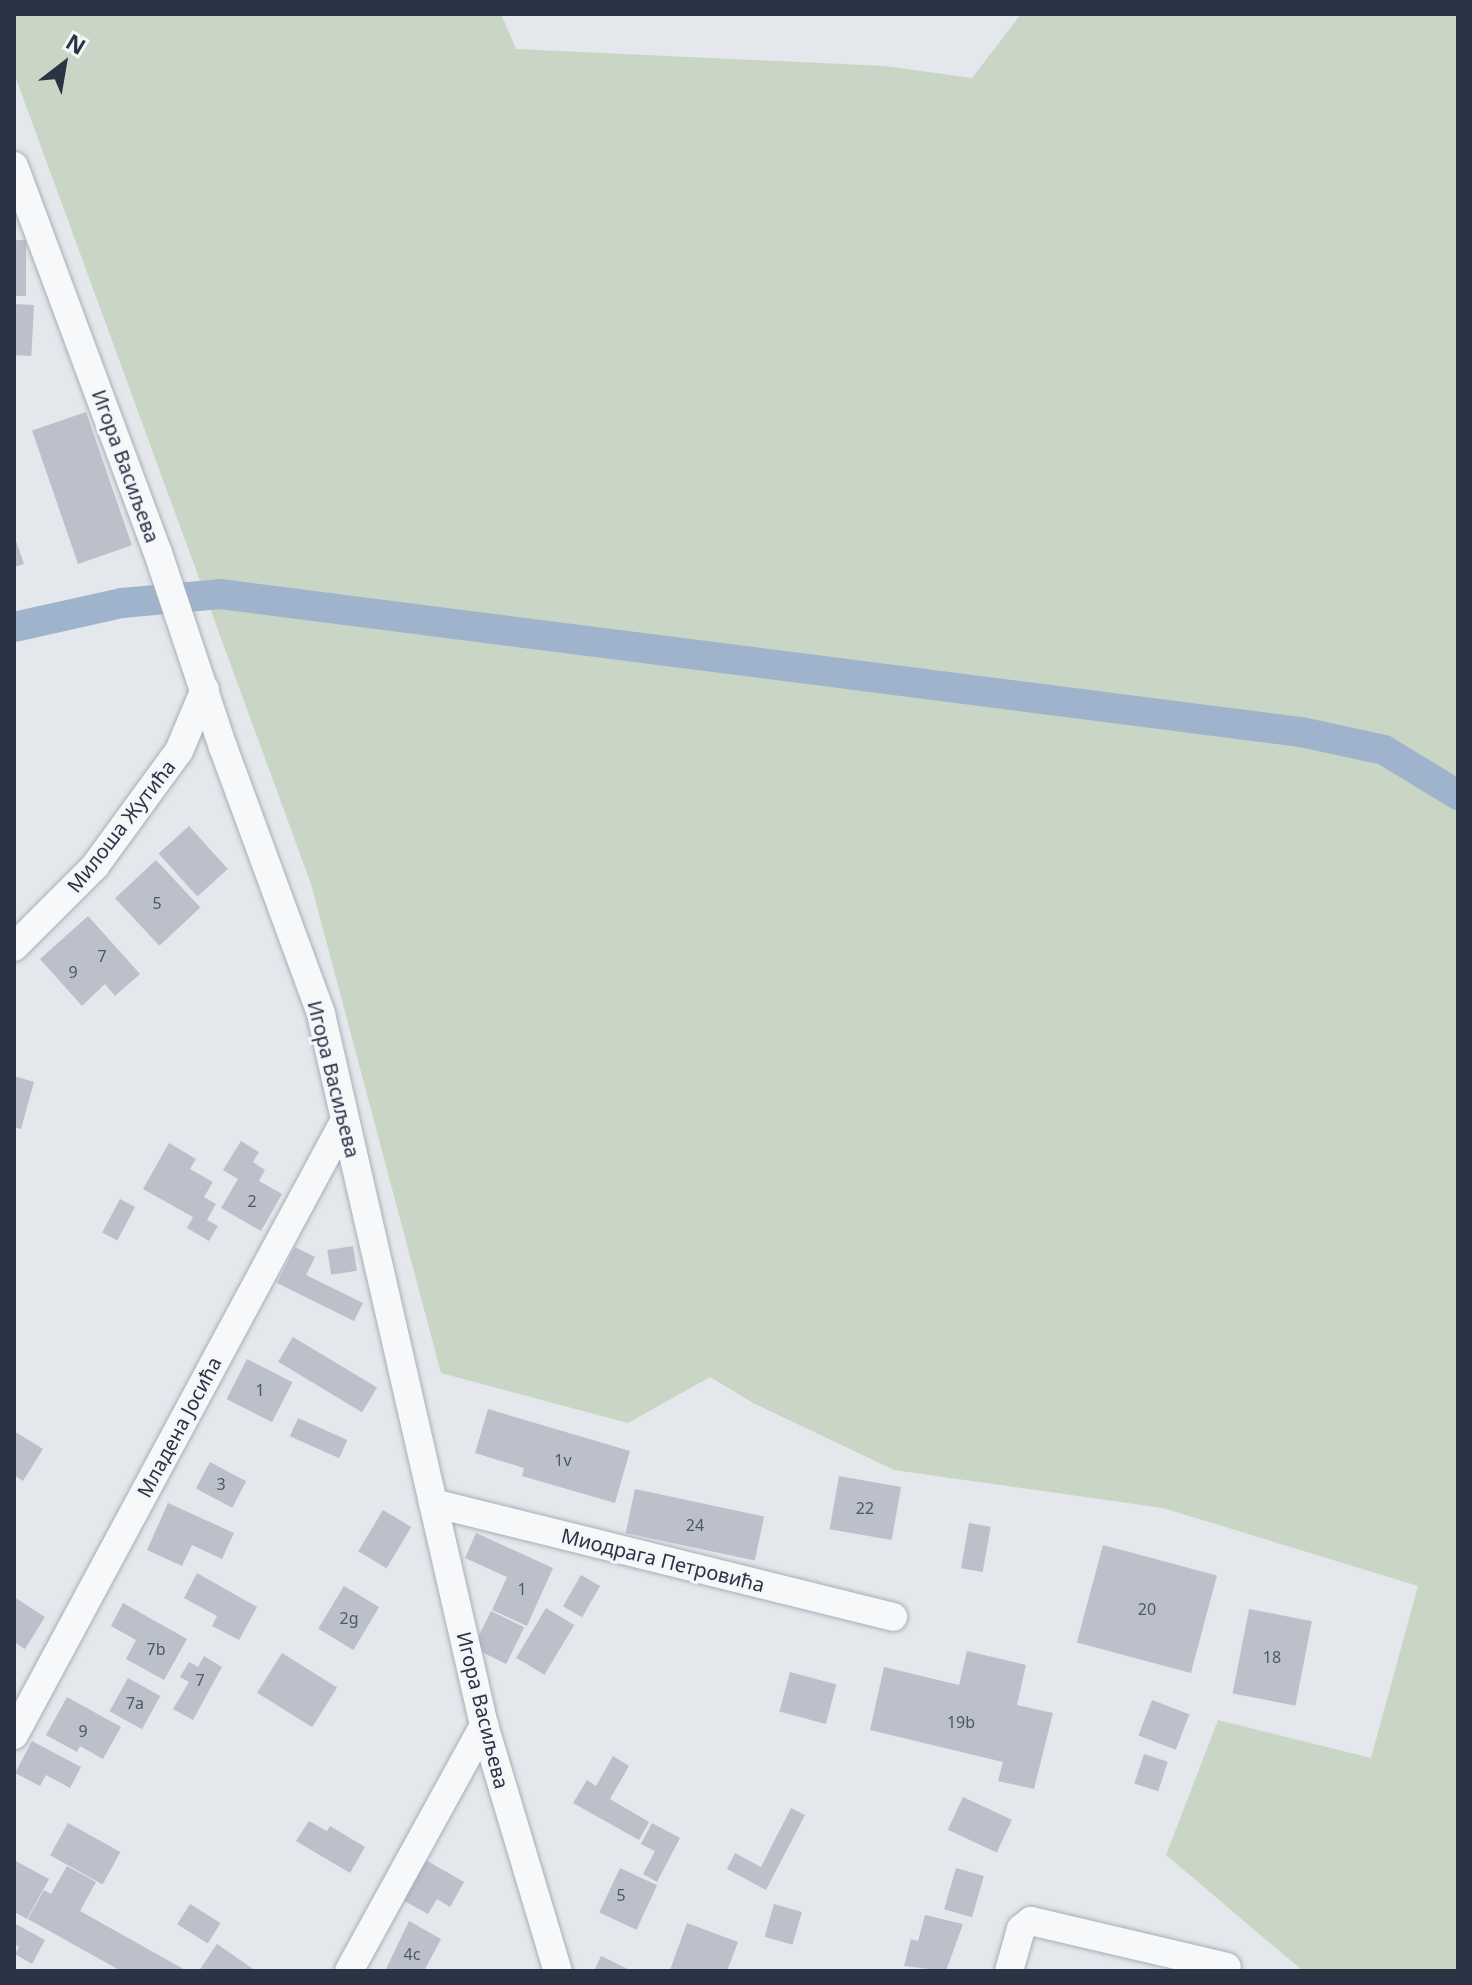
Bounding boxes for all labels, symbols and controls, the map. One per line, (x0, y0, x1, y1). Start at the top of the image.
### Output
north arrow (24, 24, 104, 104)
text: N (61, 26, 92, 61)
street label: Игора Васиљева (87, 386, 165, 546)
street label: Милоша Жутића (62, 755, 180, 897)
house number: 5 (152, 893, 162, 913)
house number: 7 (97, 946, 107, 966)
house number: 9 (68, 962, 78, 982)
street label: Игора Васиљева (303, 998, 365, 1160)
house number: 2 (247, 1191, 257, 1211)
street label: Младена Јосића (132, 1353, 226, 1501)
house number: 1 (255, 1380, 265, 1400)
house number: 1v (554, 1450, 572, 1470)
house number: 3 (216, 1474, 226, 1494)
house number: 22 (856, 1498, 874, 1518)
house number: 24 (686, 1515, 704, 1535)
street label: Миодрага Петровића (559, 1523, 767, 1597)
house number: 1 (517, 1579, 527, 1599)
house number: 20 (1138, 1599, 1156, 1619)
house number: 2g (340, 1608, 358, 1628)
street label: Игора Васиљева (452, 1629, 514, 1791)
house number: 7b (147, 1639, 165, 1659)
house number: 18 (1263, 1647, 1281, 1667)
house number: 7 (195, 1670, 205, 1690)
house number: 7a (126, 1693, 144, 1713)
house number: 19b (947, 1712, 975, 1732)
house number: 9 (78, 1721, 88, 1741)
house number: 5 (616, 1885, 626, 1905)
house number: 4c (404, 1944, 420, 1964)

